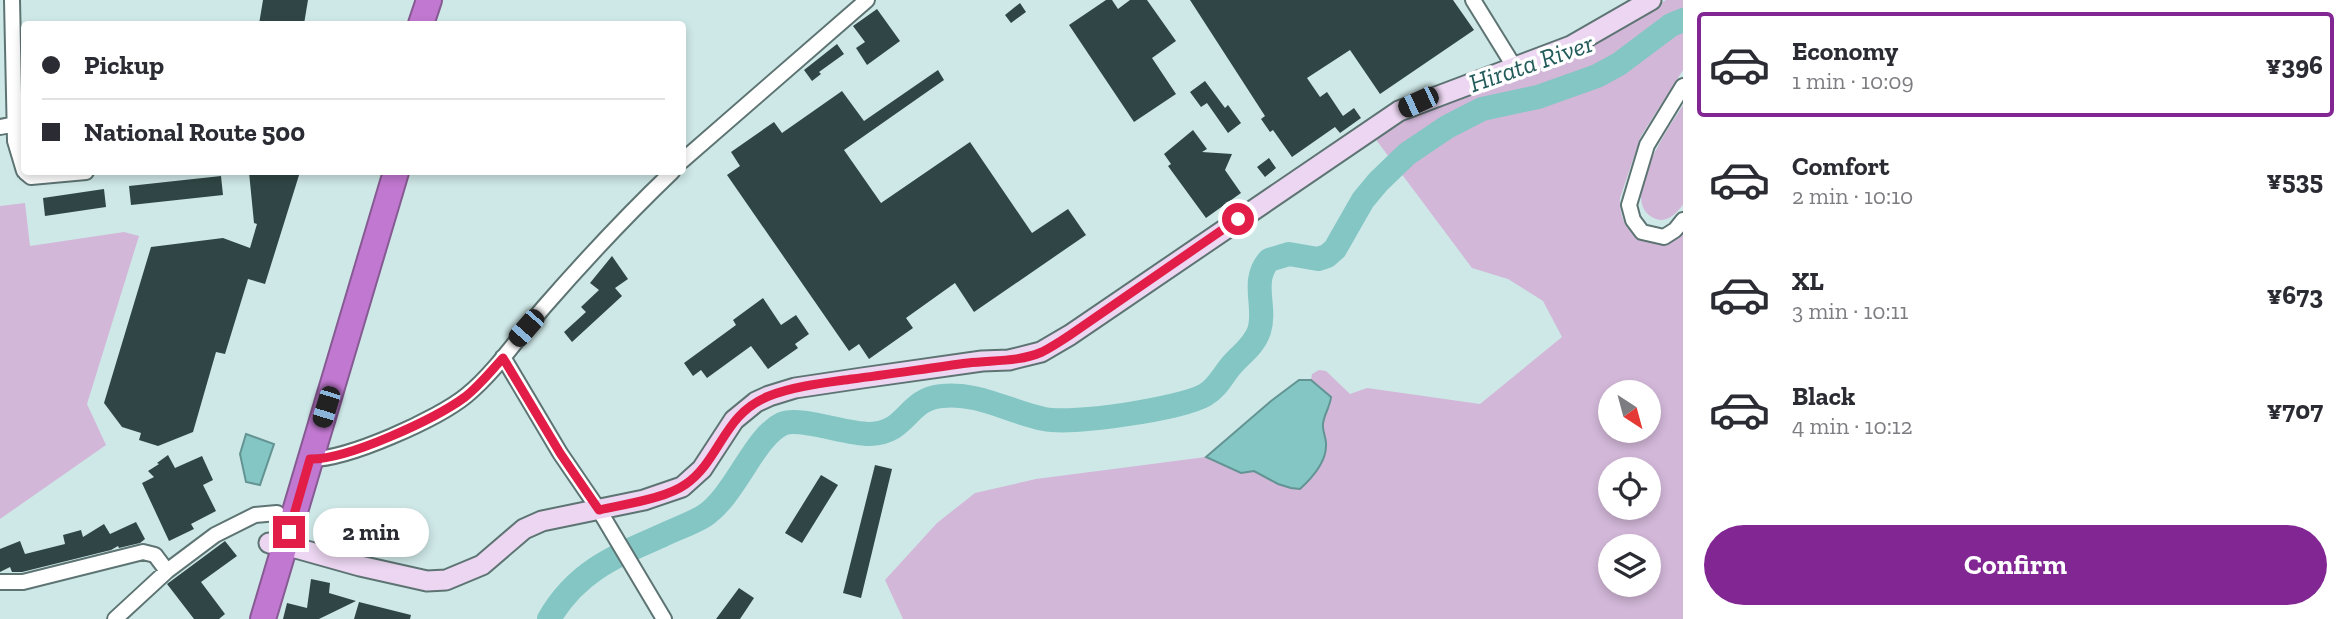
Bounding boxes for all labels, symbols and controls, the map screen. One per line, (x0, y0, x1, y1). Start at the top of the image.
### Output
water label: Hirata River (1465, 27, 1597, 99)
icon: car (1708, 33, 1771, 96)
text: Economy (1792, 35, 1898, 67)
text: Pickup (84, 49, 164, 81)
text: ¥396 (2266, 49, 2323, 81)
text: 1 min · 10:09 (1792, 67, 1914, 95)
car (1395, 84, 1442, 120)
text: National Route 500 (84, 116, 305, 148)
icon: car (1708, 148, 1771, 211)
text: Comfort (1792, 150, 1889, 182)
text: ¥535 (2267, 164, 2323, 196)
text: 2 min · 10:10 (1792, 182, 1913, 210)
route start (1222, 203, 1254, 235)
icon: car (1708, 263, 1771, 326)
text: XL (1792, 265, 1824, 297)
text: ¥673 (2267, 279, 2323, 311)
text: 3 min · 10:11 (1792, 297, 1908, 325)
car (505, 305, 548, 351)
icon: car (1708, 378, 1771, 441)
north arrow (1598, 380, 1661, 443)
map controls (1598, 380, 1661, 597)
text: Black (1792, 380, 1855, 412)
car (310, 384, 343, 430)
text: ¥707 (2267, 394, 2323, 426)
text: 4 min · 10:12 (1792, 412, 1913, 440)
button: locate (1598, 457, 1661, 520)
callout: 2 min (314, 508, 429, 556)
route end (273, 516, 305, 548)
text: 2 min (342, 518, 400, 546)
button: Confirm (1704, 525, 2327, 605)
button: layers (1598, 534, 1661, 597)

